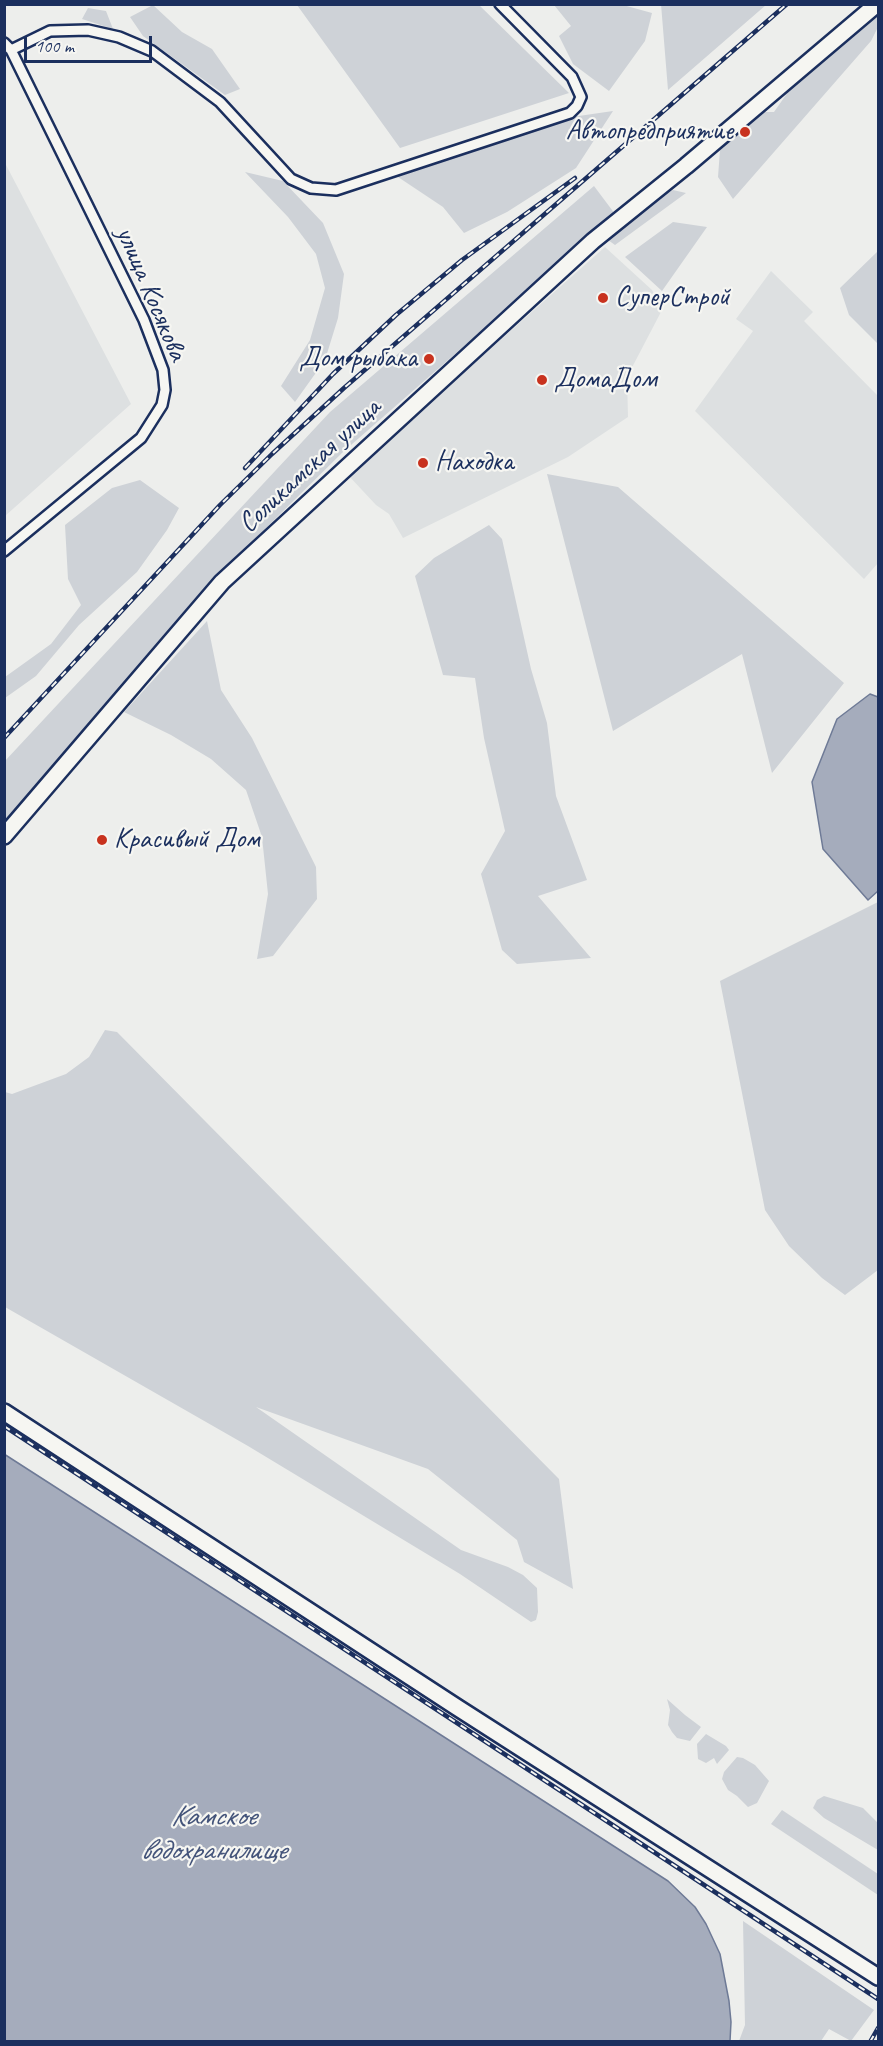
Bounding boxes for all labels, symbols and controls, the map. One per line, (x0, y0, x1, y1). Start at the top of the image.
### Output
scale bar (27, 24, 154, 62)
text: 100 m (35, 35, 74, 57)
place label: Автопредприятие (566, 115, 733, 149)
marker: Автопредприятие (738, 125, 752, 139)
street label: улица Косякова (108, 222, 194, 366)
place label: СуперСтрой (615, 281, 730, 315)
marker: СуперСтрой (596, 291, 610, 305)
place label: Дом рыбака (299, 342, 417, 376)
marker: Дом рыбака (422, 352, 436, 366)
place label: ДомаДом (554, 363, 656, 397)
marker: ДомаДом (535, 373, 549, 387)
street label: Соликамская улица (232, 391, 388, 541)
place label: Находка (435, 446, 513, 480)
marker: Находка (416, 456, 430, 470)
place label: Красивый Дом (114, 823, 260, 857)
marker: Красивый Дом (95, 833, 109, 847)
water label: Камское водохранилище (141, 1799, 285, 1870)

